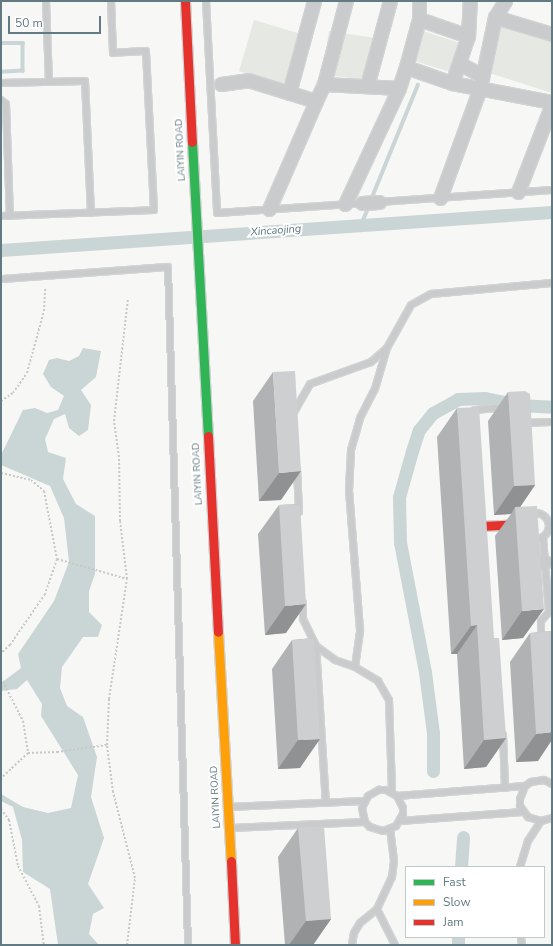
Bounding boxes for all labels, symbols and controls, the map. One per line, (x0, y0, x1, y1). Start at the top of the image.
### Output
scale bar (10, 8, 103, 34)
text: 50 m (15, 15, 43, 31)
street label: LAIYIN ROAD (173, 118, 189, 182)
water label: Xincaojing (250, 223, 302, 239)
street label: LAIYIN ROAD (190, 442, 206, 506)
street label: LAIYIN ROAD (208, 765, 224, 829)
legend (405, 866, 545, 938)
text: Fast (443, 874, 466, 890)
text: Slow (443, 894, 471, 910)
text: Jam (443, 914, 464, 930)

